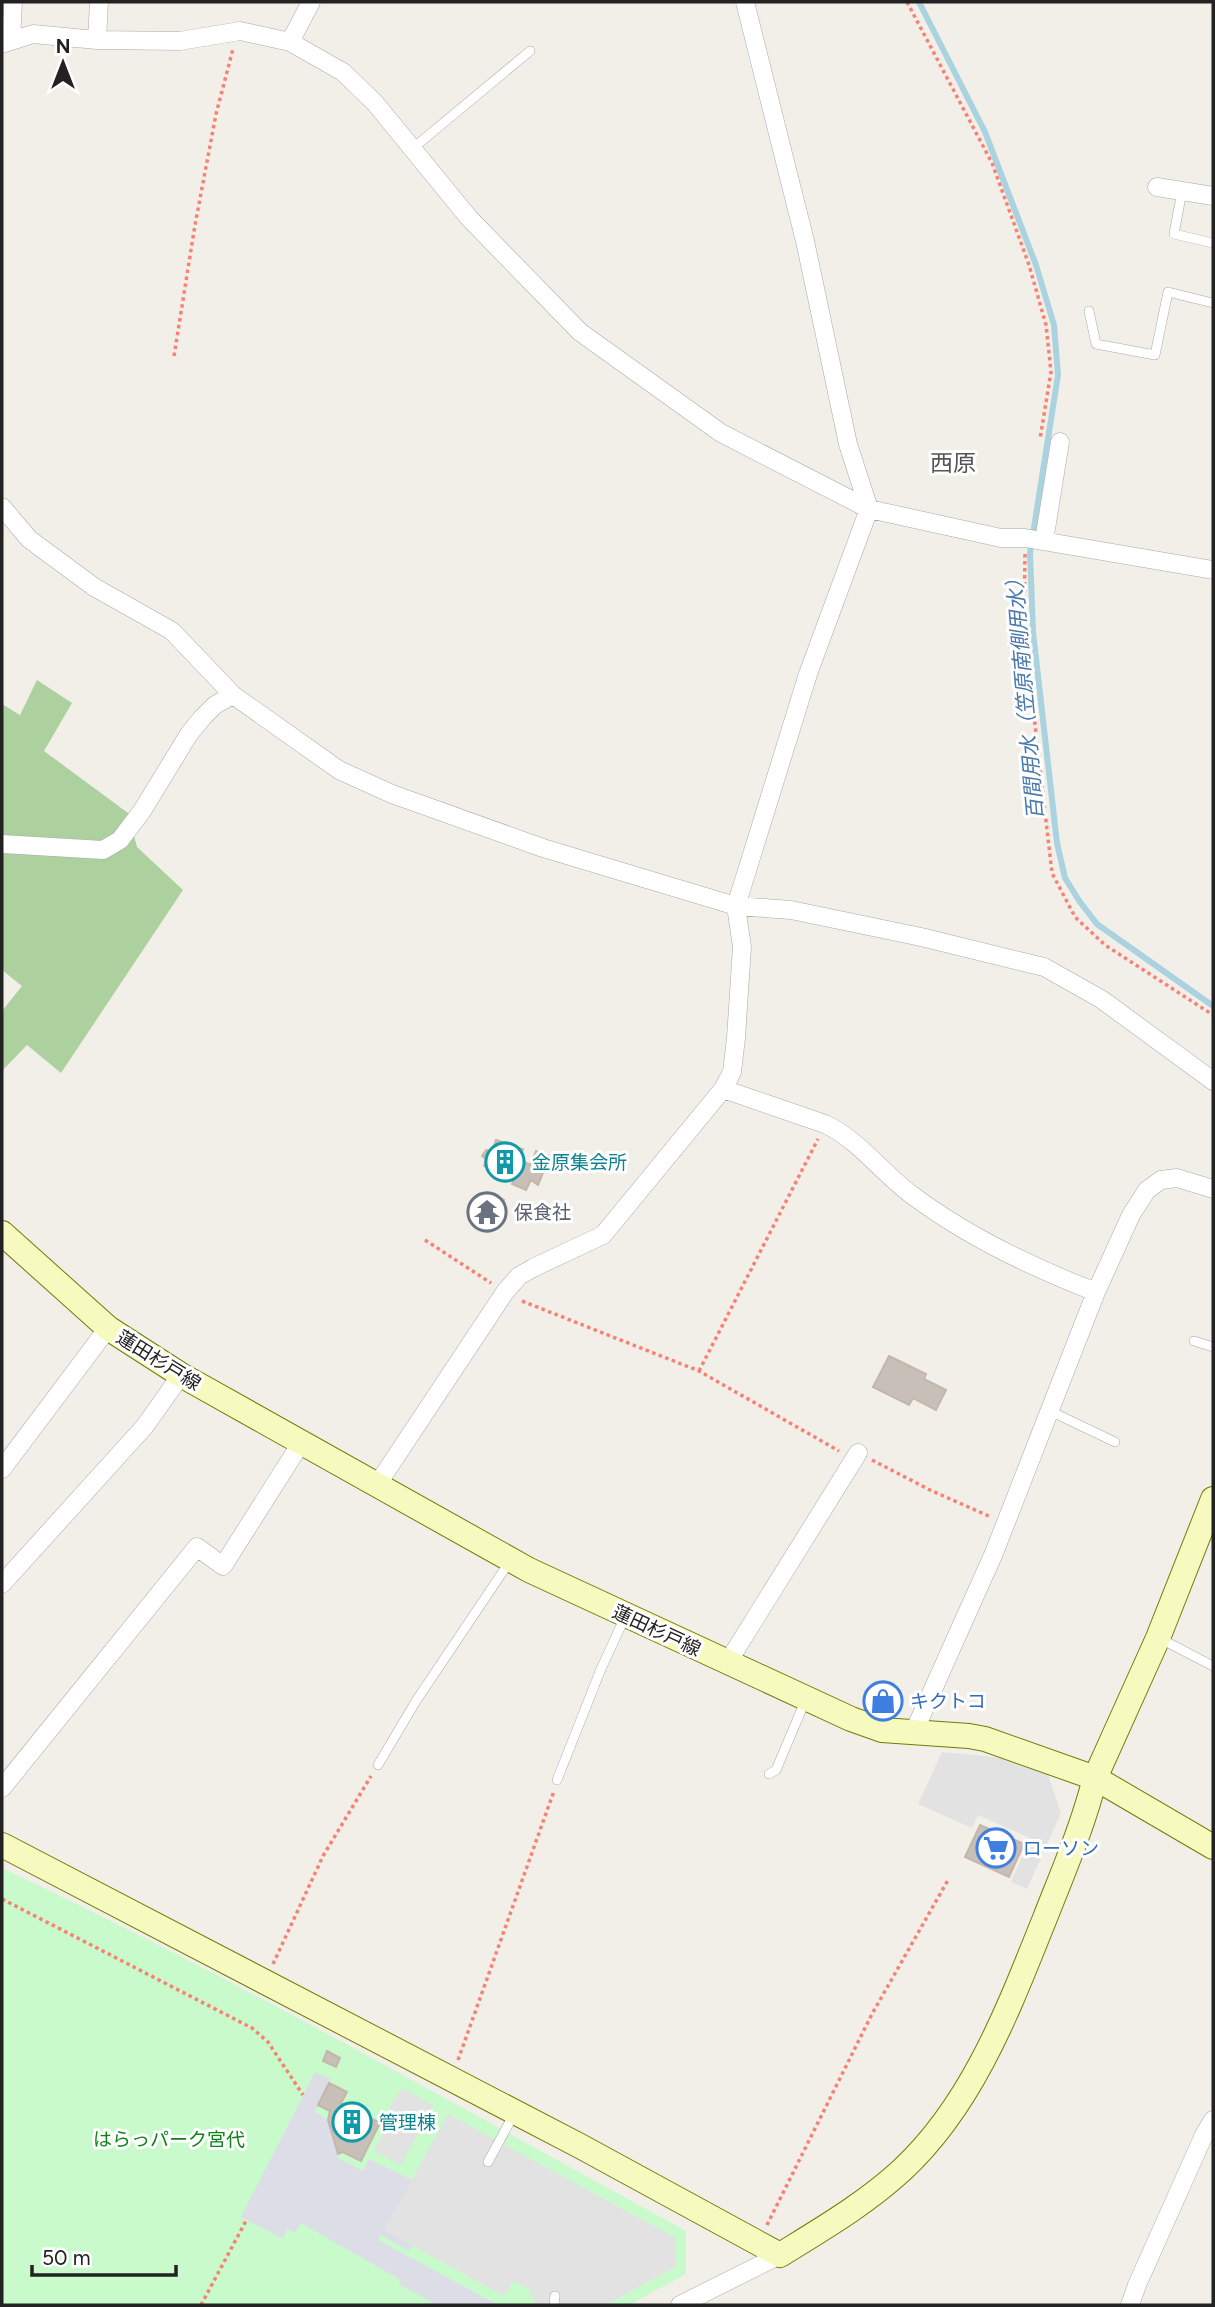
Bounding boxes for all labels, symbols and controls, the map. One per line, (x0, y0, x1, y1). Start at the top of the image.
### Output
north arrow (28, 28, 98, 98)
text: N (56, 35, 70, 58)
district label: 西原 (930, 449, 976, 477)
water label: 百間用水（笠原南側用水） (1001, 567, 1048, 821)
building icon: 金原集会所 (484, 1141, 526, 1183)
place label: 金原集会所 (532, 1151, 627, 1174)
temple icon: 保食社 (466, 1191, 508, 1233)
place label: 保食社 (514, 1201, 571, 1224)
street label: 蓮田杉戸線 (112, 1325, 205, 1395)
street label: 蓮田杉戸線 (609, 1600, 705, 1661)
shop icon: キクトコ (862, 1680, 904, 1722)
place label: キクトコ (910, 1690, 986, 1713)
supermarket icon: ローソン (975, 1827, 1017, 1869)
place label: ローソン (1023, 1837, 1099, 1860)
building icon: 管理棟 (331, 2101, 373, 2143)
place label: 管理棟 (379, 2111, 436, 2134)
park label: はらっパーク宮代 (93, 2128, 245, 2151)
scale bar (32, 2234, 175, 2278)
text: 50 m (42, 2245, 91, 2270)

